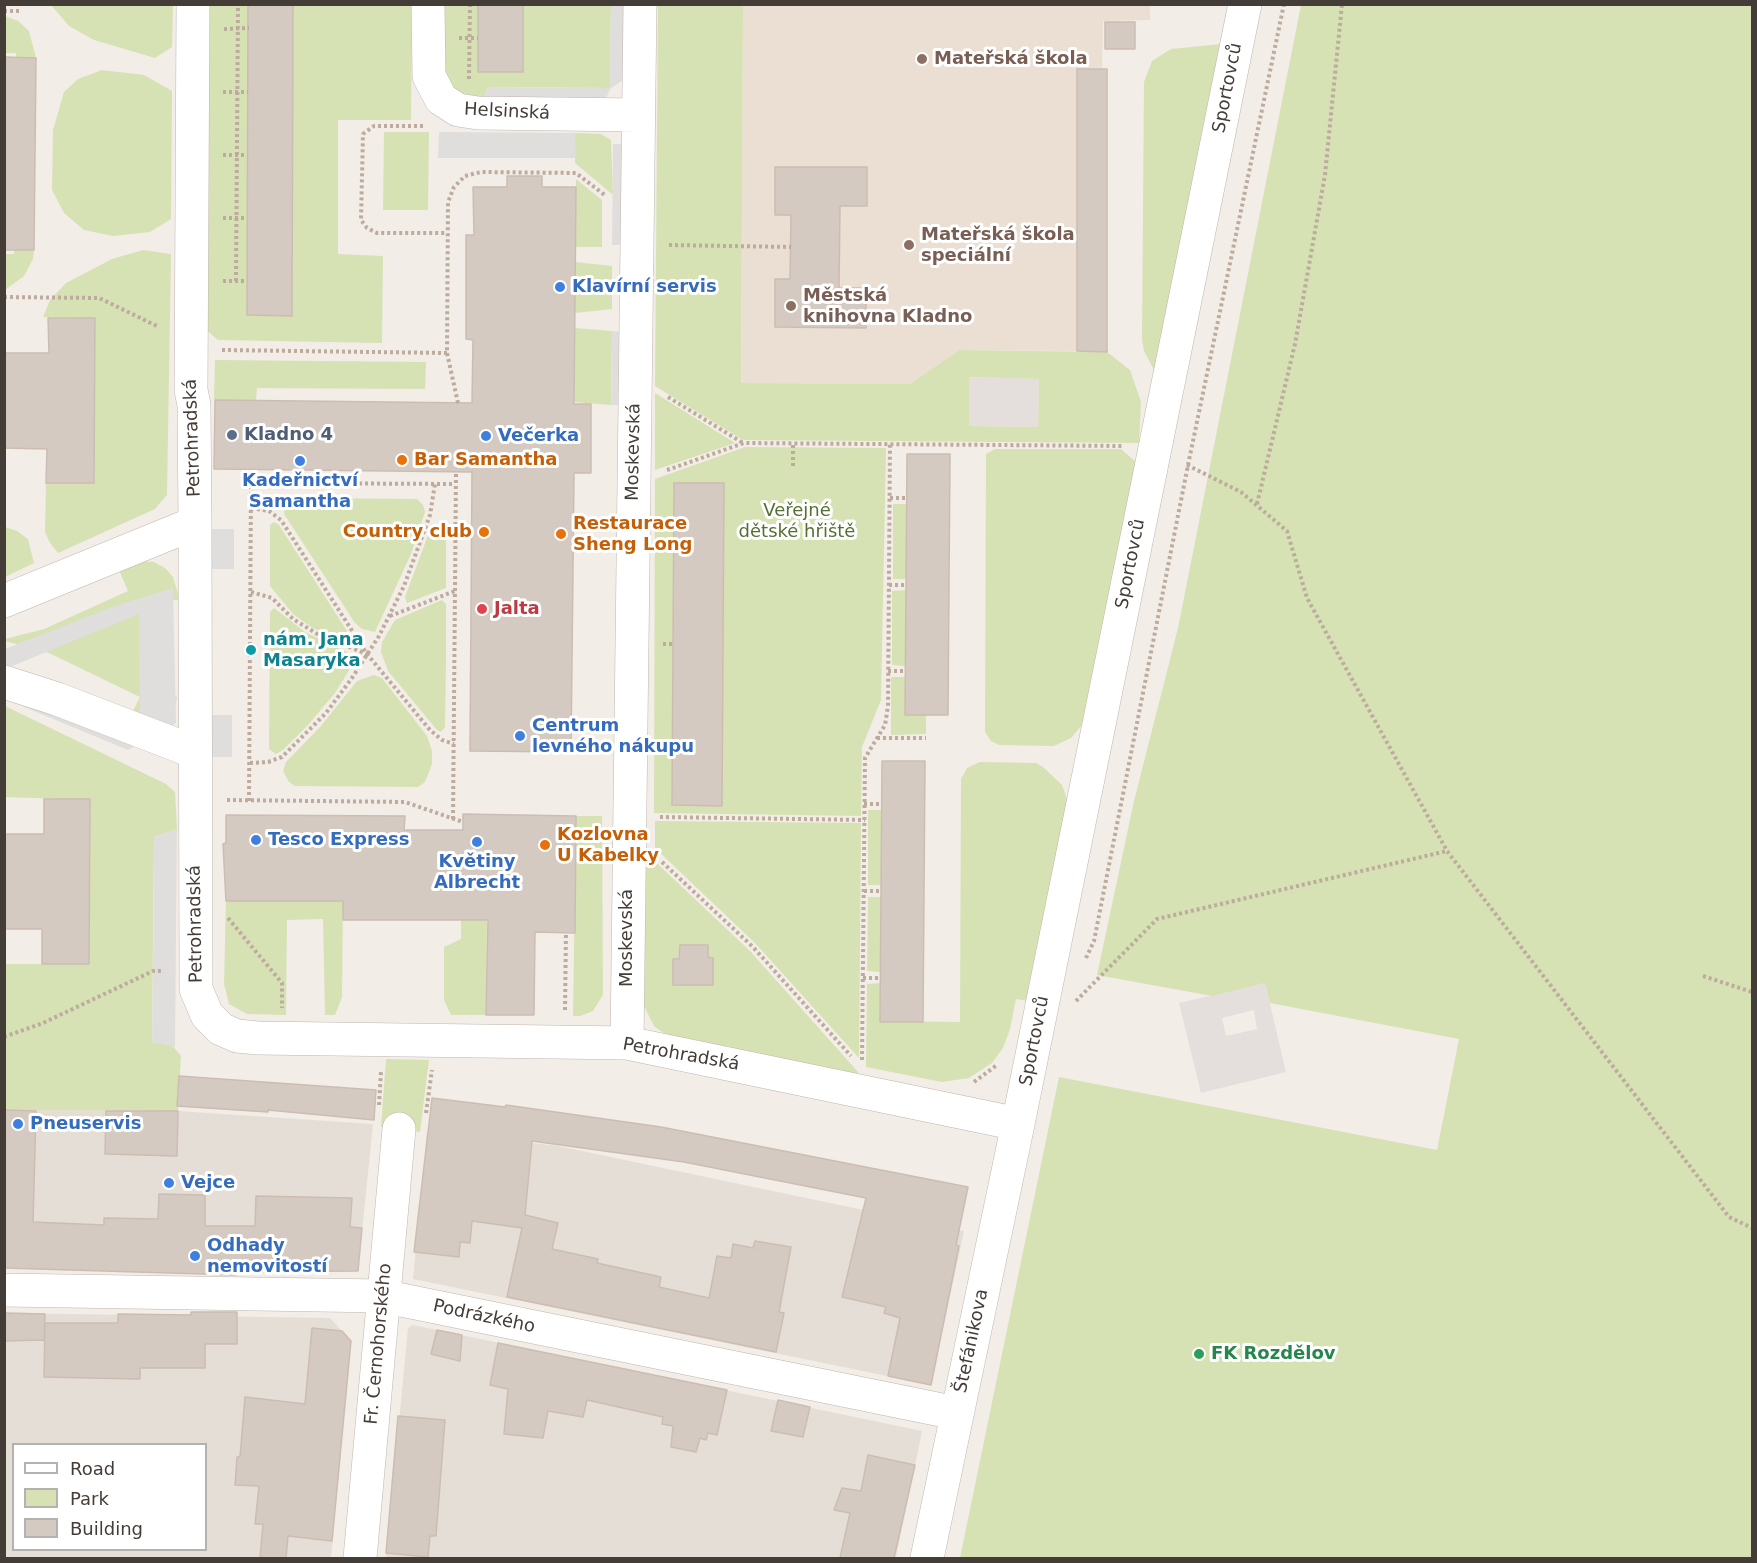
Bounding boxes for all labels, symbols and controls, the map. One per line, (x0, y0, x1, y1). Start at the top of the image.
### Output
street label: Sportovců (1209, 41, 1247, 135)
place label: Mateřská škola (934, 48, 1088, 70)
marker: Mateřská škola (915, 52, 929, 66)
street label: Helsinská (464, 99, 550, 125)
place label: Mateřská škola speciální (921, 224, 1075, 266)
marker: Mateřská škola speciální (902, 238, 916, 252)
place label: Klavírní servis (572, 276, 717, 298)
marker: Klavírní servis (553, 280, 567, 294)
place label: Městská knihovna Kladno (803, 285, 972, 328)
marker: Městská knihovna Kladno (784, 299, 798, 313)
street label: Petrohradská (180, 379, 206, 497)
street label: Moskevská (622, 403, 646, 501)
place label: Kladno 4 (244, 424, 333, 446)
place label: Večerka (498, 425, 579, 447)
marker: Kladno 4 (225, 428, 239, 442)
marker: Večerka (479, 429, 493, 443)
place label: Bar Samantha (414, 449, 557, 471)
marker: Bar Samantha (395, 453, 409, 467)
marker: Kadeřnictví Samantha (293, 454, 307, 468)
place label: Kadeřnictví Samantha (242, 470, 358, 512)
park label: Veřejné dětské hřiště (739, 500, 855, 542)
place label: Restaurace Sheng Long (573, 513, 692, 556)
street label: Sportovců (1112, 517, 1150, 611)
place label: Country club (343, 521, 472, 543)
marker: Country club (477, 525, 491, 539)
marker: Restaurace Sheng Long (554, 527, 568, 541)
place label: Jalta (494, 598, 540, 620)
marker: Jalta (475, 602, 489, 616)
place label: nám. Jana Masaryka (263, 629, 364, 672)
marker: nám. Jana Masaryka (244, 643, 258, 657)
place label: Centrum levného nákupu (532, 715, 694, 758)
marker: Centrum levného nákupu (513, 729, 527, 743)
place label: Kozlovna U Kabelky (557, 824, 659, 866)
place label: Tesco Express (268, 829, 409, 851)
marker: Tesco Express (249, 833, 263, 847)
marker: Květiny Albrecht (470, 835, 484, 849)
marker: Kozlovna U Kabelky (538, 838, 552, 852)
place label: Květiny Albrecht (434, 851, 520, 894)
street label: Petrohradská (184, 865, 208, 983)
street label: Moskevská (616, 889, 638, 987)
street label: Sportovců (1016, 994, 1054, 1088)
street label: Petrohradská (621, 1034, 741, 1076)
place label: Pneuservis (30, 1113, 141, 1135)
marker: Pneuservis (11, 1117, 25, 1131)
place label: Vejce (181, 1172, 235, 1194)
marker: Vejce (162, 1176, 176, 1190)
place label: Odhady nemovitostí (207, 1235, 328, 1278)
marker: Odhady nemovitostí (188, 1249, 202, 1263)
street label: Fr. Černohorského (361, 1262, 397, 1426)
street label: Štefánikova (950, 1287, 994, 1395)
street label: Podrázkého (431, 1296, 537, 1338)
place label: FK Rozdělov (1211, 1343, 1336, 1365)
marker: FK Rozdělov (1192, 1347, 1206, 1361)
legend (12, 1443, 207, 1551)
text: Road (70, 1458, 115, 1479)
text: Park (70, 1488, 109, 1509)
text: Building (70, 1518, 143, 1539)

